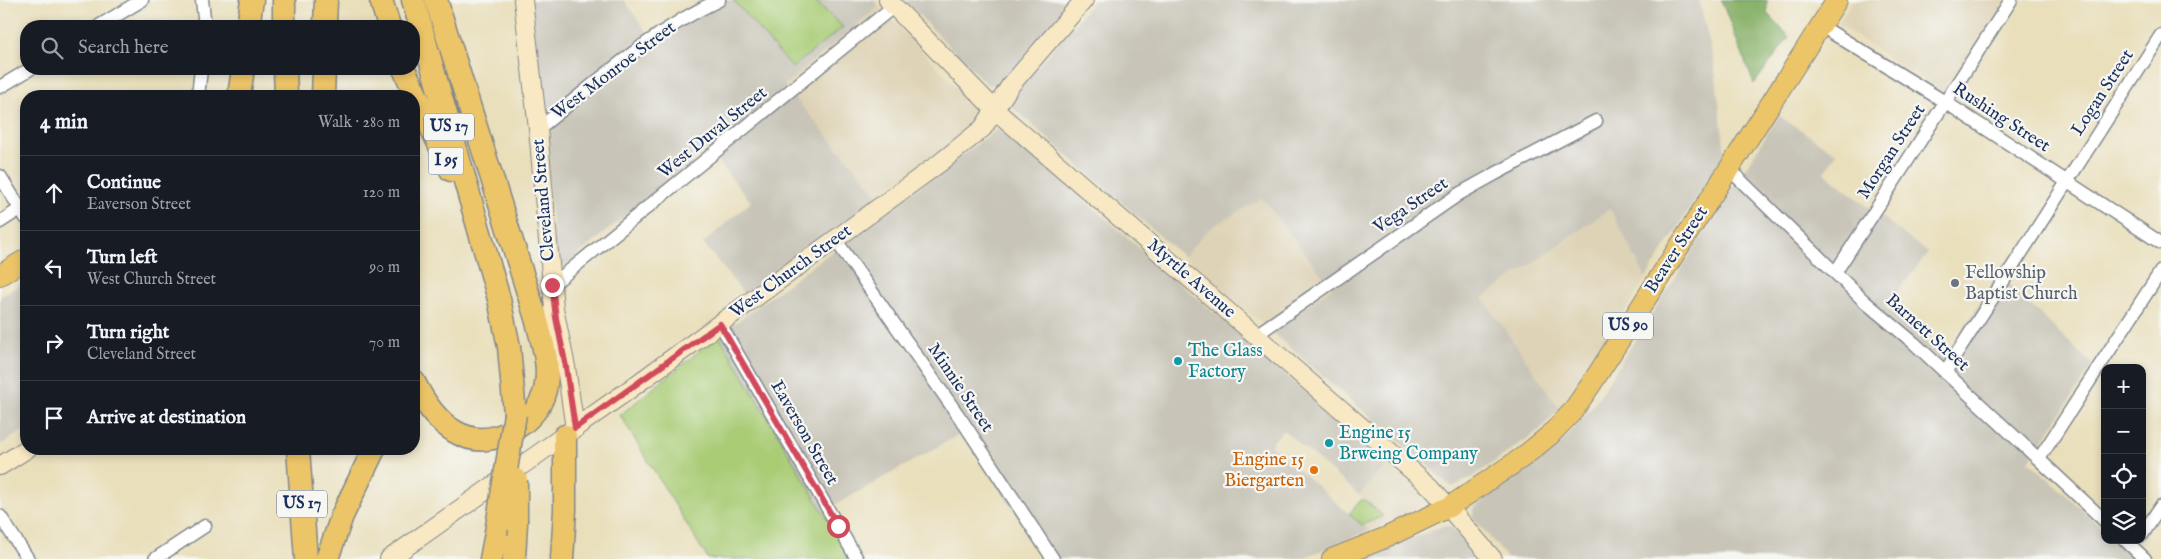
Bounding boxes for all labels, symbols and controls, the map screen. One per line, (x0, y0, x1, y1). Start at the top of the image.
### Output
street label: West Monroe Street (547, 17, 681, 125)
search box (20, 20, 420, 75)
icon: search (38, 34, 66, 62)
text: Search here (78, 36, 169, 60)
street label: Logan Street (2067, 45, 2139, 141)
street label: Rushing Street (1948, 78, 2054, 158)
street label: West Duval Street (654, 82, 772, 184)
street label: Morgan Street (1853, 100, 1931, 204)
text: 4 min (40, 109, 88, 136)
text: Walk · 280 m (318, 113, 400, 133)
road number: US 17 (424, 114, 474, 140)
street label: Cleveland Street (527, 138, 561, 262)
road number: I 95 (428, 148, 464, 175)
text: Continue (87, 171, 161, 195)
street label: Vega Street (1368, 173, 1453, 240)
icon: ahead (40, 179, 68, 207)
text: 120 m (363, 183, 400, 203)
text: Eaverson Street (87, 195, 191, 215)
street label: Beaver Street (1640, 202, 1714, 298)
street label: West Church Street (726, 220, 856, 324)
street label: Myrtle Avenue (1142, 234, 1240, 324)
text: Turn left (87, 246, 158, 270)
icon: left (40, 254, 68, 282)
text: 90 m (369, 258, 400, 278)
place label: Fellowship Baptist Church (1965, 262, 2078, 306)
text: West Church Street (87, 270, 216, 290)
route end (541, 274, 564, 297)
marker: Fellowship Baptist Church (1949, 277, 1961, 289)
street label: Barnett Street (1880, 289, 1974, 377)
road number: US 90 (1603, 312, 1653, 340)
text: Turn right (87, 321, 169, 345)
icon: right (40, 329, 68, 357)
text: 70 m (369, 333, 400, 353)
street label: Minnie Street (922, 339, 998, 437)
place label: The Glass Factory (1188, 340, 1263, 384)
text: Cleveland Street (87, 345, 196, 365)
marker: The Glass Factory (1172, 355, 1184, 367)
map controls (2101, 364, 2146, 544)
button: + (2101, 364, 2146, 409)
street label: Eaverson Street (765, 377, 843, 489)
icon: arrive (40, 404, 68, 432)
text: Arrive at destination (87, 406, 246, 430)
button: − (2101, 409, 2146, 454)
place label: Engine 15 Brweing Company (1339, 422, 1478, 466)
marker: Engine 15 Brweing Company (1323, 437, 1335, 449)
place label: Engine 15 Biergarten (1224, 449, 1304, 493)
button: locate (2101, 454, 2146, 499)
marker: Engine 15 Biergarten (1308, 464, 1320, 476)
road number: US 17 (277, 490, 327, 518)
button: layers (2101, 499, 2146, 544)
route start (827, 515, 850, 538)

